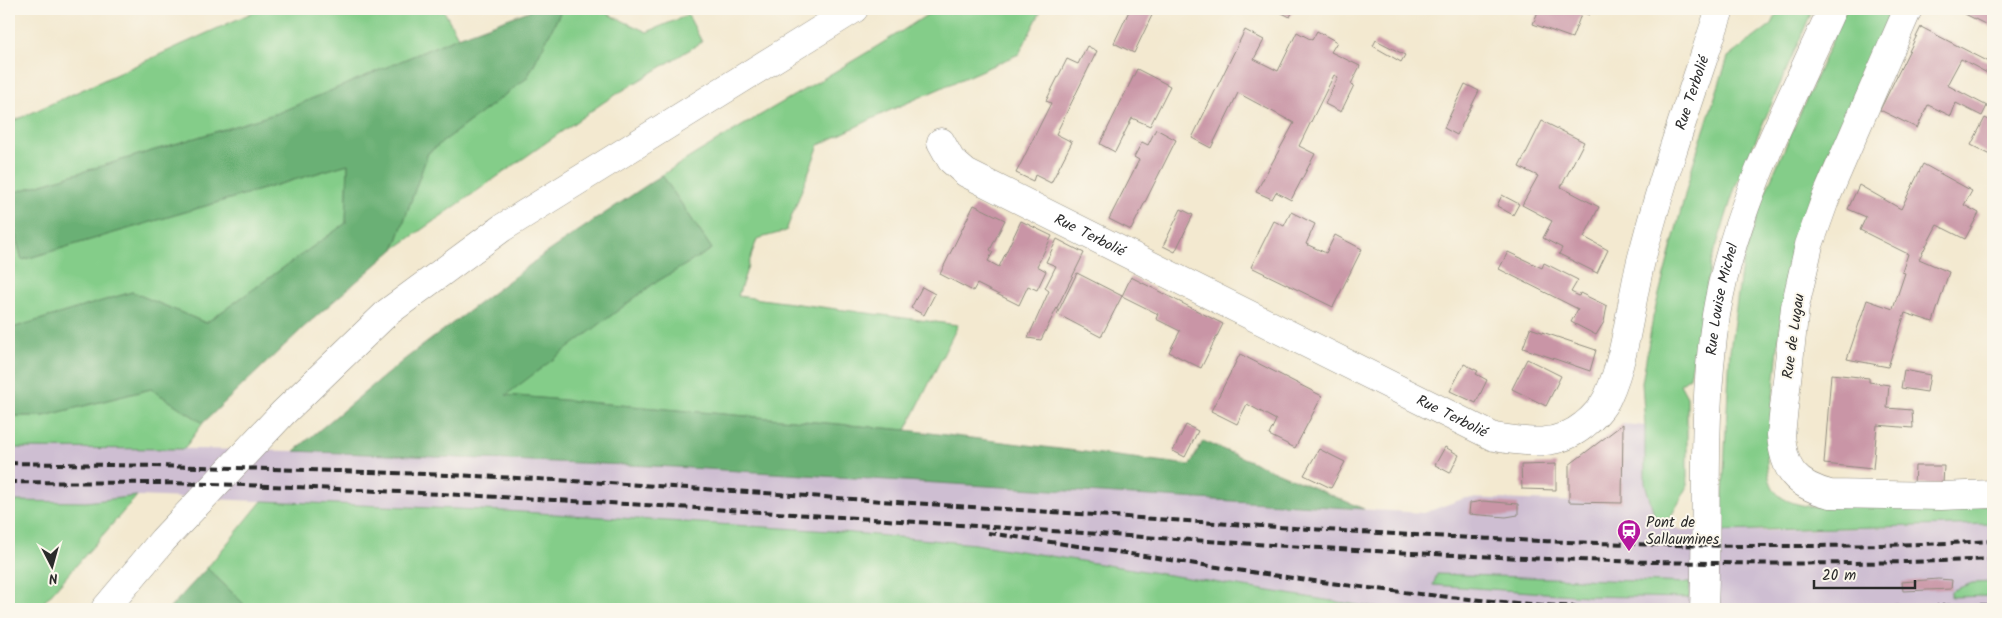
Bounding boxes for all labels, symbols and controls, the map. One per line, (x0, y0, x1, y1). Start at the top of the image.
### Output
street label: Rue Terbolié (1669, 51, 1717, 133)
street label: Rue Terbolié (1050, 208, 1131, 264)
street label: Rue Louise Michel (1700, 240, 1746, 357)
street label: Rue de Lugau (1776, 292, 1812, 380)
street label: Rue Terbolié (1412, 389, 1493, 446)
place label: Pont de Sallaumines (1646, 511, 1720, 552)
station icon: Pont de Sallaumines (1616, 518, 1642, 552)
north arrow (28, 540, 78, 590)
scale bar (1814, 558, 1916, 590)
text: 20 m (1822, 564, 1856, 588)
text: N (48, 567, 59, 589)

